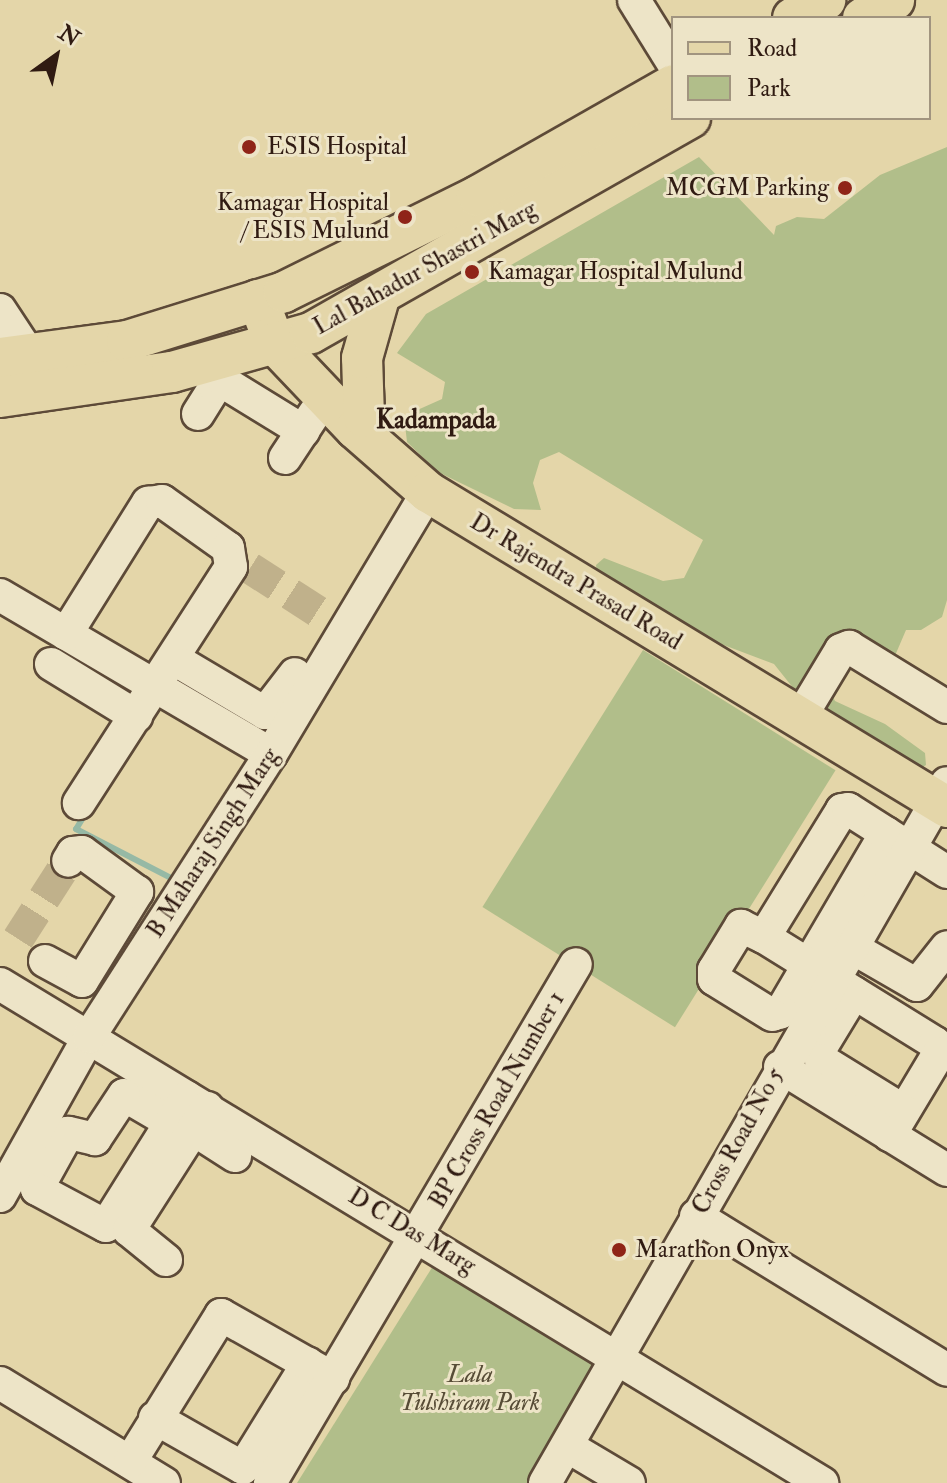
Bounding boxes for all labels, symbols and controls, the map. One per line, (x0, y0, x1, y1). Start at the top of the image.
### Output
north arrow (16, 16, 96, 96)
legend (671, 16, 931, 120)
text: N (53, 19, 85, 53)
text: Road (747, 33, 797, 64)
text: Park (747, 73, 791, 104)
place label: ESIS Hospital (267, 133, 407, 161)
marker: ESIS Hospital (238, 136, 260, 158)
place label: MCGM Parking (666, 174, 829, 202)
marker: MCGM Parking (836, 179, 854, 197)
place label: Kamagar Hospital / ESIS Mulund (217, 189, 389, 245)
street label: Lal Bahadur Shastri Marg (308, 195, 542, 341)
marker: Kamagar Hospital / ESIS Mulund (396, 208, 414, 226)
place label: Kamagar Hospital Mulund (488, 258, 743, 286)
marker: Kamagar Hospital Mulund (463, 263, 481, 281)
district label: Kadampada (376, 405, 496, 437)
street label: Dr Rajendra Prasad Road (465, 507, 687, 657)
street label: B Maharaj Singh Marg (141, 743, 285, 943)
street label: BP Cross Road Number 1 (423, 986, 571, 1214)
street label: Cross Road No 5 (686, 1063, 790, 1219)
street label: D C Das Marg (343, 1182, 481, 1280)
place label: Marathon Onyx (635, 1236, 789, 1264)
marker: Marathon Onyx (610, 1241, 628, 1259)
park label: Lala Tulshiram Park (400, 1361, 540, 1417)

